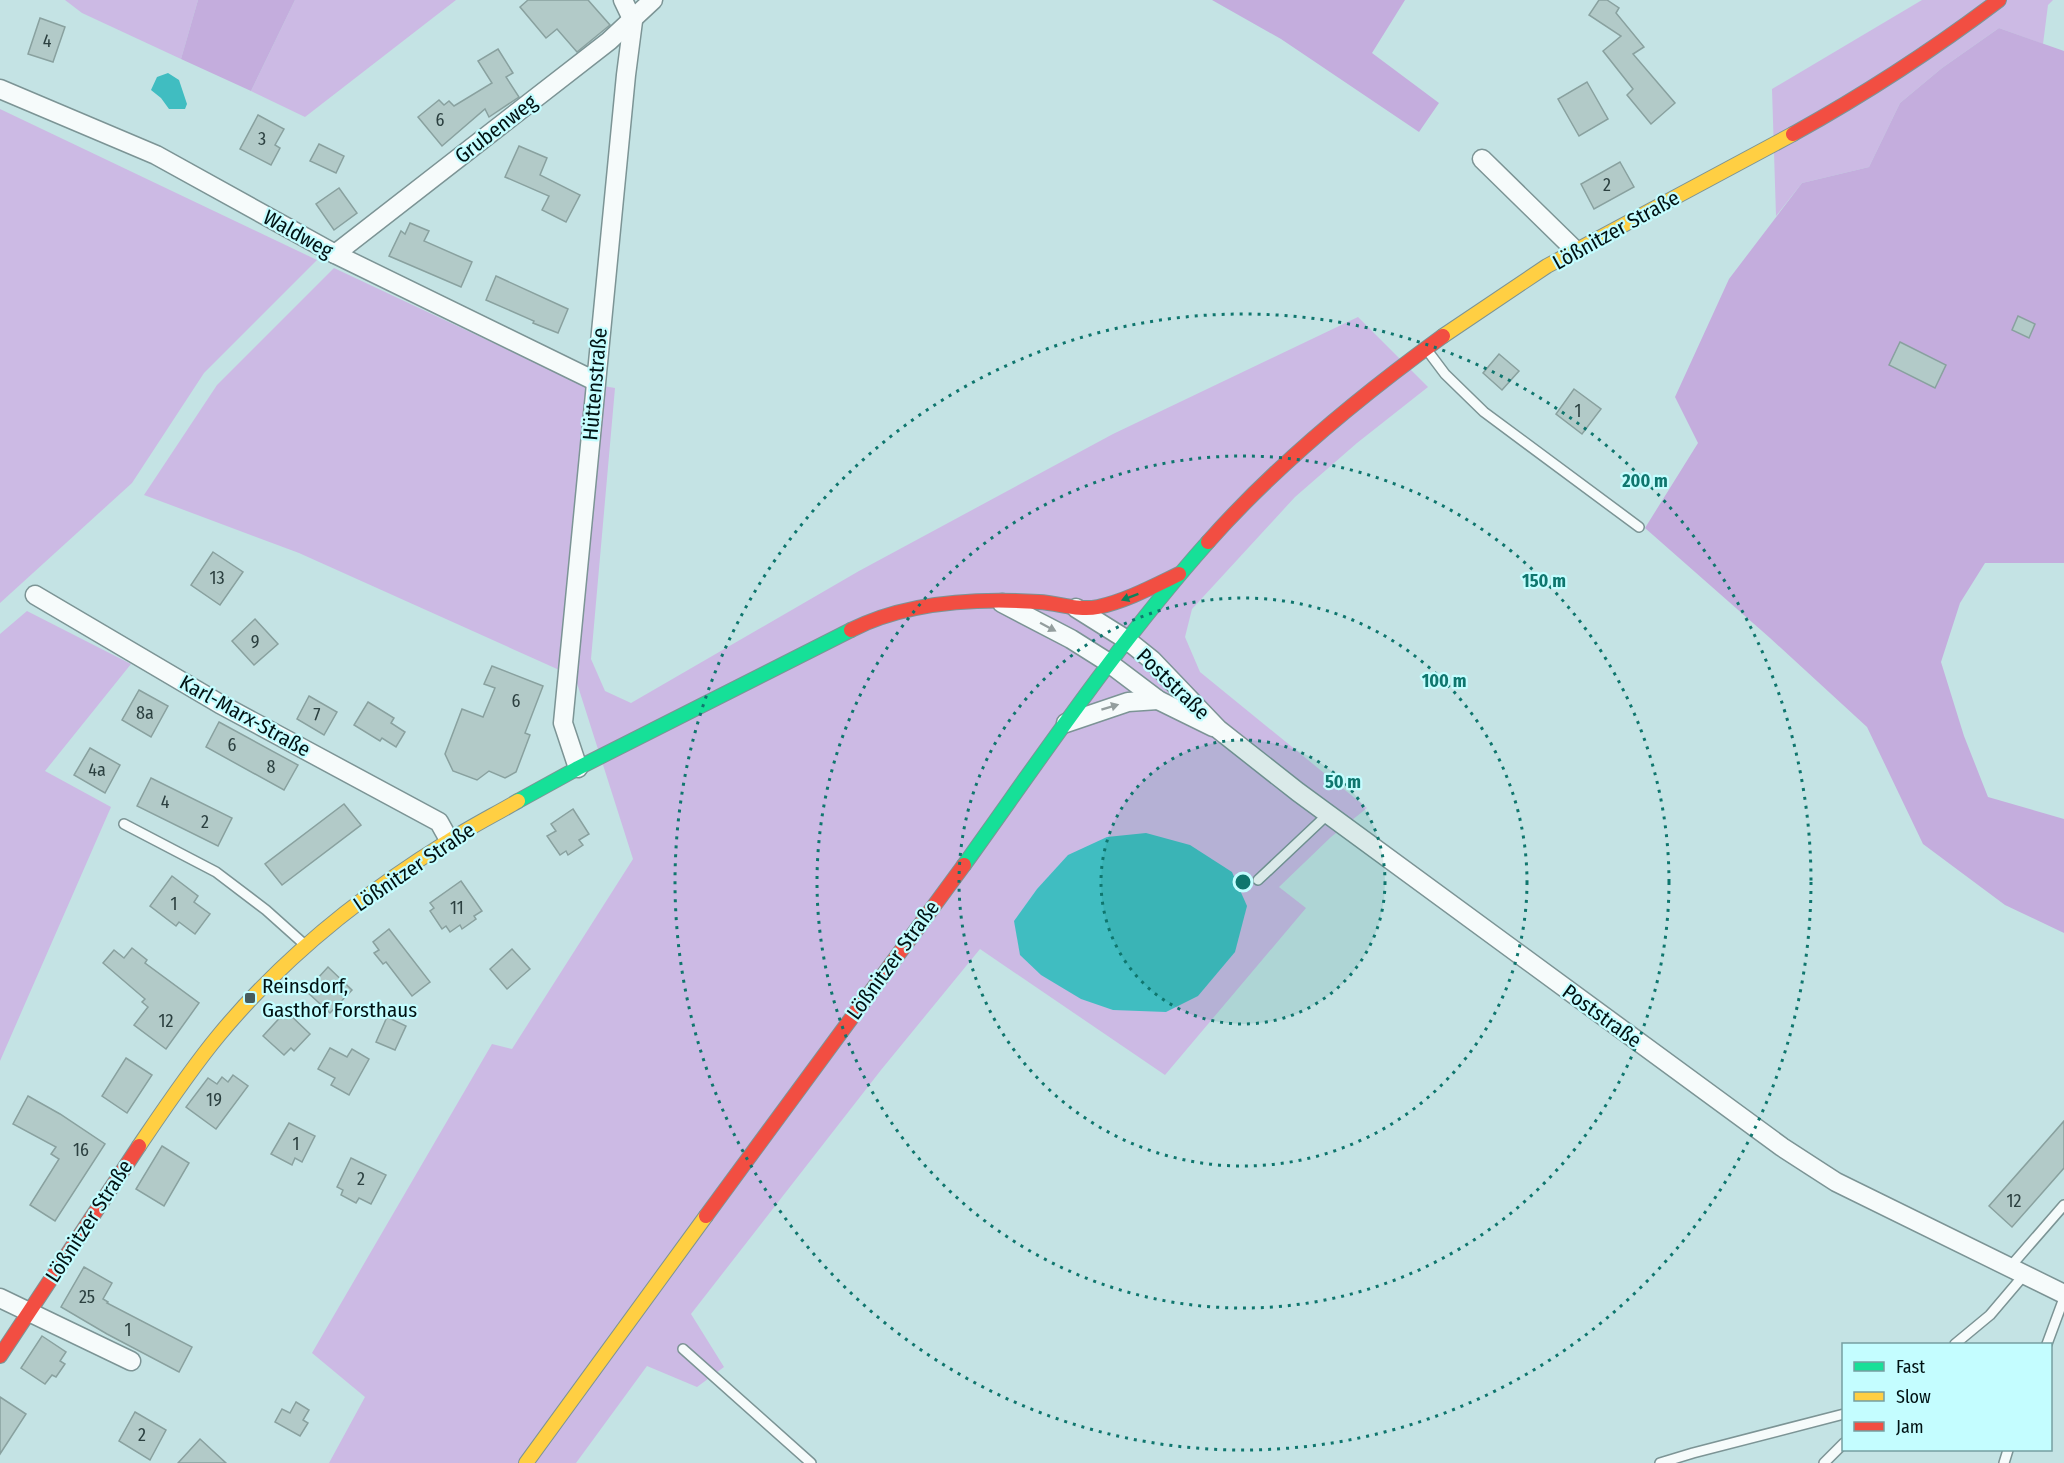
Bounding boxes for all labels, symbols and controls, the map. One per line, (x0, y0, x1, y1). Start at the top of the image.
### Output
house number: 4 (43, 30, 52, 52)
street label: Grubenweg (450, 89, 542, 169)
house number: 6 (436, 109, 445, 131)
house number: 3 (258, 128, 266, 150)
house number: 2 (1603, 174, 1611, 196)
street label: Lößnitzer Straße (1548, 184, 1684, 276)
street label: Waldweg (259, 204, 338, 264)
street label: Hüttenstraße (577, 327, 613, 441)
house number: 1 (1574, 400, 1582, 422)
text: 200 m (1621, 470, 1668, 492)
house number: 13 (209, 567, 225, 589)
text: 150 m (1522, 570, 1566, 592)
one-way arrow (1120, 592, 1138, 602)
one-way arrow (1040, 622, 1057, 632)
house number: 9 (251, 631, 259, 653)
street label: Poststraße (1131, 643, 1215, 725)
street label: Karl-Marx-Straße (175, 669, 315, 763)
text: 100 m (1422, 670, 1466, 692)
house number: 6 (512, 690, 521, 712)
house number: 8a (136, 702, 154, 724)
one-way arrow (1101, 702, 1119, 711)
house number: 7 (313, 704, 321, 726)
house number: 6 (228, 734, 237, 756)
house number: 8 (267, 756, 276, 778)
house number: 4a (88, 759, 106, 781)
text: 50 m (1325, 771, 1361, 793)
house number: 4 (161, 791, 170, 813)
house number: 2 (201, 811, 209, 833)
street label: Lößnitzer Straße (348, 817, 480, 917)
centre of rings (1233, 872, 1253, 892)
house number: 1 (170, 893, 178, 915)
street label: Lößnitzer Straße (841, 895, 945, 1025)
house number: 11 (450, 897, 464, 919)
place label: Reinsdorf, Gasthof Forsthaus (262, 973, 417, 1023)
street label: Poststraße (1557, 979, 1647, 1053)
marker: Reinsdorf, Gasthof Forsthaus (243, 991, 257, 1005)
house number: 12 (159, 1010, 174, 1032)
house number: 19 (206, 1089, 222, 1111)
house number: 1 (292, 1133, 300, 1155)
house number: 16 (73, 1139, 89, 1161)
street label: Lößnitzer Straße (40, 1155, 138, 1287)
house number: 2 (357, 1168, 365, 1190)
house number: 12 (2007, 1190, 2022, 1212)
house number: 25 (79, 1286, 95, 1308)
house number: 1 (124, 1319, 132, 1341)
legend (1842, 1343, 2052, 1451)
text: Fast (1896, 1356, 1925, 1378)
text: Slow (1896, 1386, 1931, 1408)
text: Jam (1896, 1416, 1924, 1438)
house number: 2 (138, 1424, 146, 1446)

